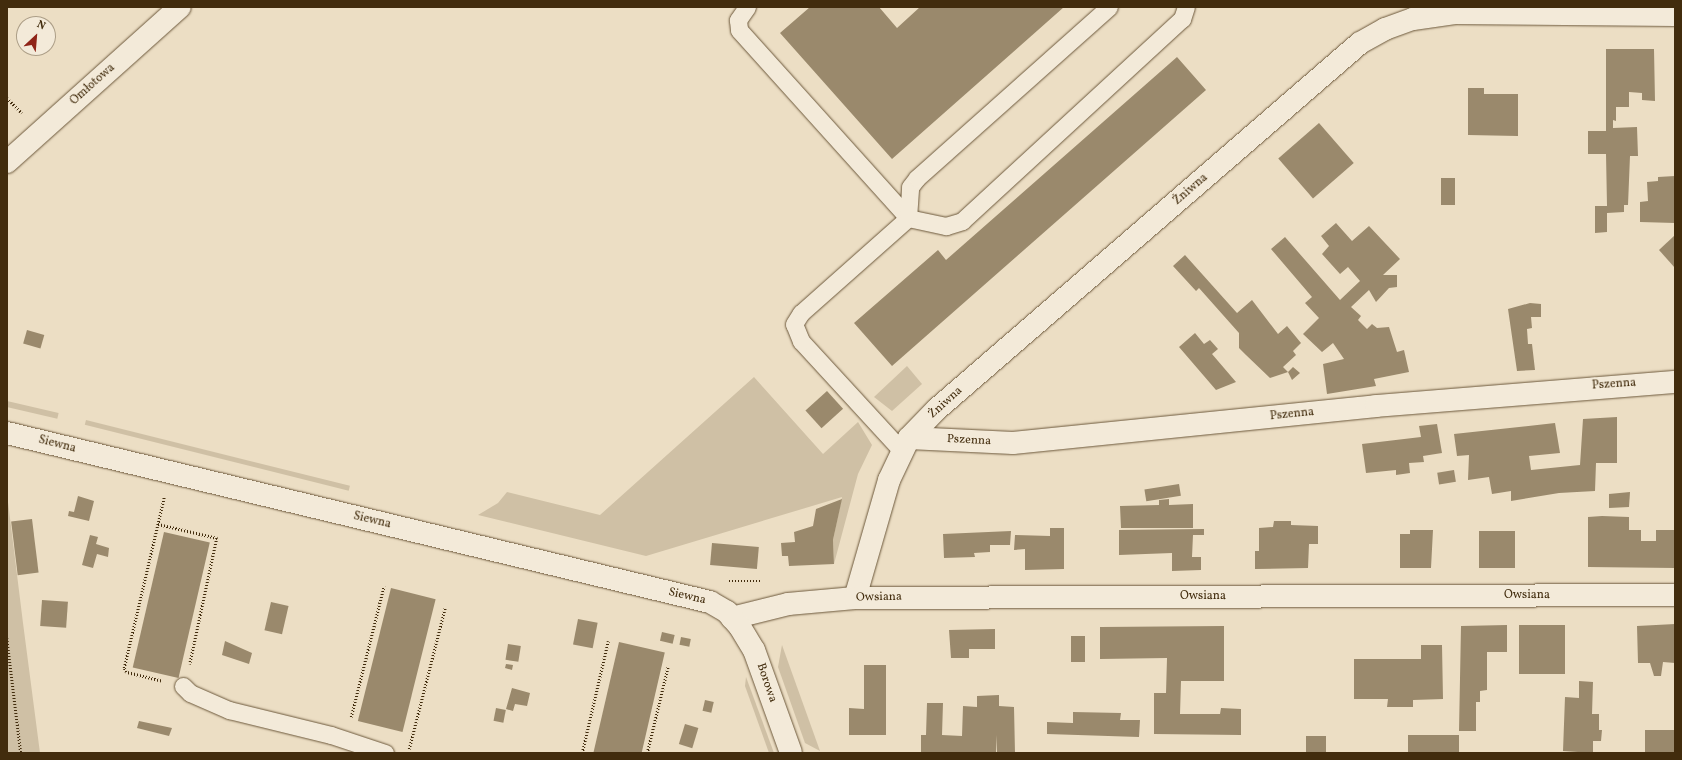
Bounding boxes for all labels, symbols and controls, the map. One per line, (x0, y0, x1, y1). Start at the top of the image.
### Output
north arrow (16, 16, 56, 56)
text: N (34, 17, 48, 34)
street label: Omłotowa (68, 61, 118, 109)
street label: Żniwna (1171, 171, 1211, 209)
street label: Pszenna (1591, 376, 1637, 394)
street label: Żniwna (926, 384, 966, 422)
street label: Pszenna (1269, 406, 1315, 424)
street label: Siewna (37, 433, 77, 457)
street label: Pszenna (947, 433, 991, 449)
street label: Siewna (352, 510, 392, 532)
street label: Siewna (667, 586, 707, 608)
street label: Owsiana (1504, 589, 1550, 603)
street label: Owsiana (856, 590, 902, 606)
street label: Owsiana (1180, 590, 1226, 604)
street label: Borowa (753, 662, 779, 704)

